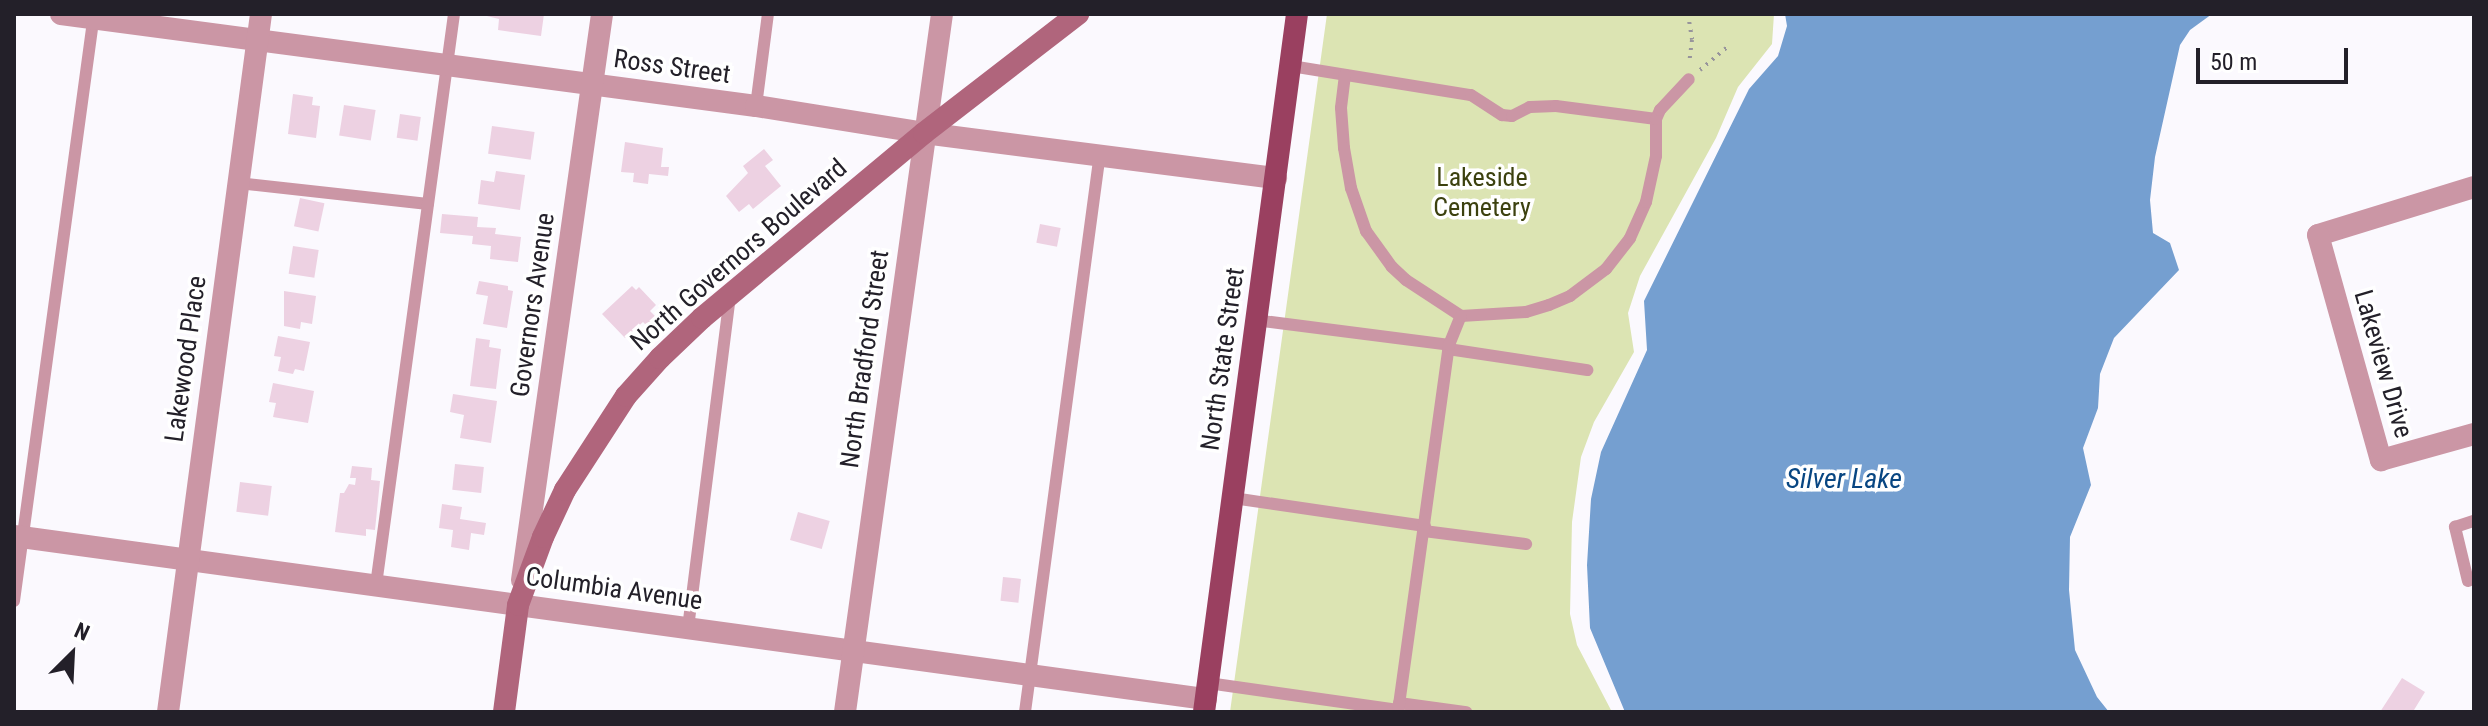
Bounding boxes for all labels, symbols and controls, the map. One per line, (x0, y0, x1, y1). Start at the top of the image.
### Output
scale bar (2200, 32, 2352, 82)
street label: Ross Street (612, 43, 732, 91)
text: 50 m (2210, 48, 2257, 76)
street label: North Governors Boulevard (624, 153, 854, 357)
park label: Lakeside Cemetery (1433, 162, 1531, 224)
street label: Governors Avenue (505, 211, 561, 399)
street label: North Bradford Street (834, 248, 896, 470)
street label: North State Street (1195, 266, 1251, 452)
street label: Lakewood Place (159, 274, 213, 444)
street label: Lakeview Drive (2347, 286, 2419, 442)
water label: Silver Lake (1786, 462, 1902, 496)
street label: Columbia Avenue (524, 561, 704, 617)
north arrow (32, 614, 112, 694)
text: N (71, 617, 93, 646)

